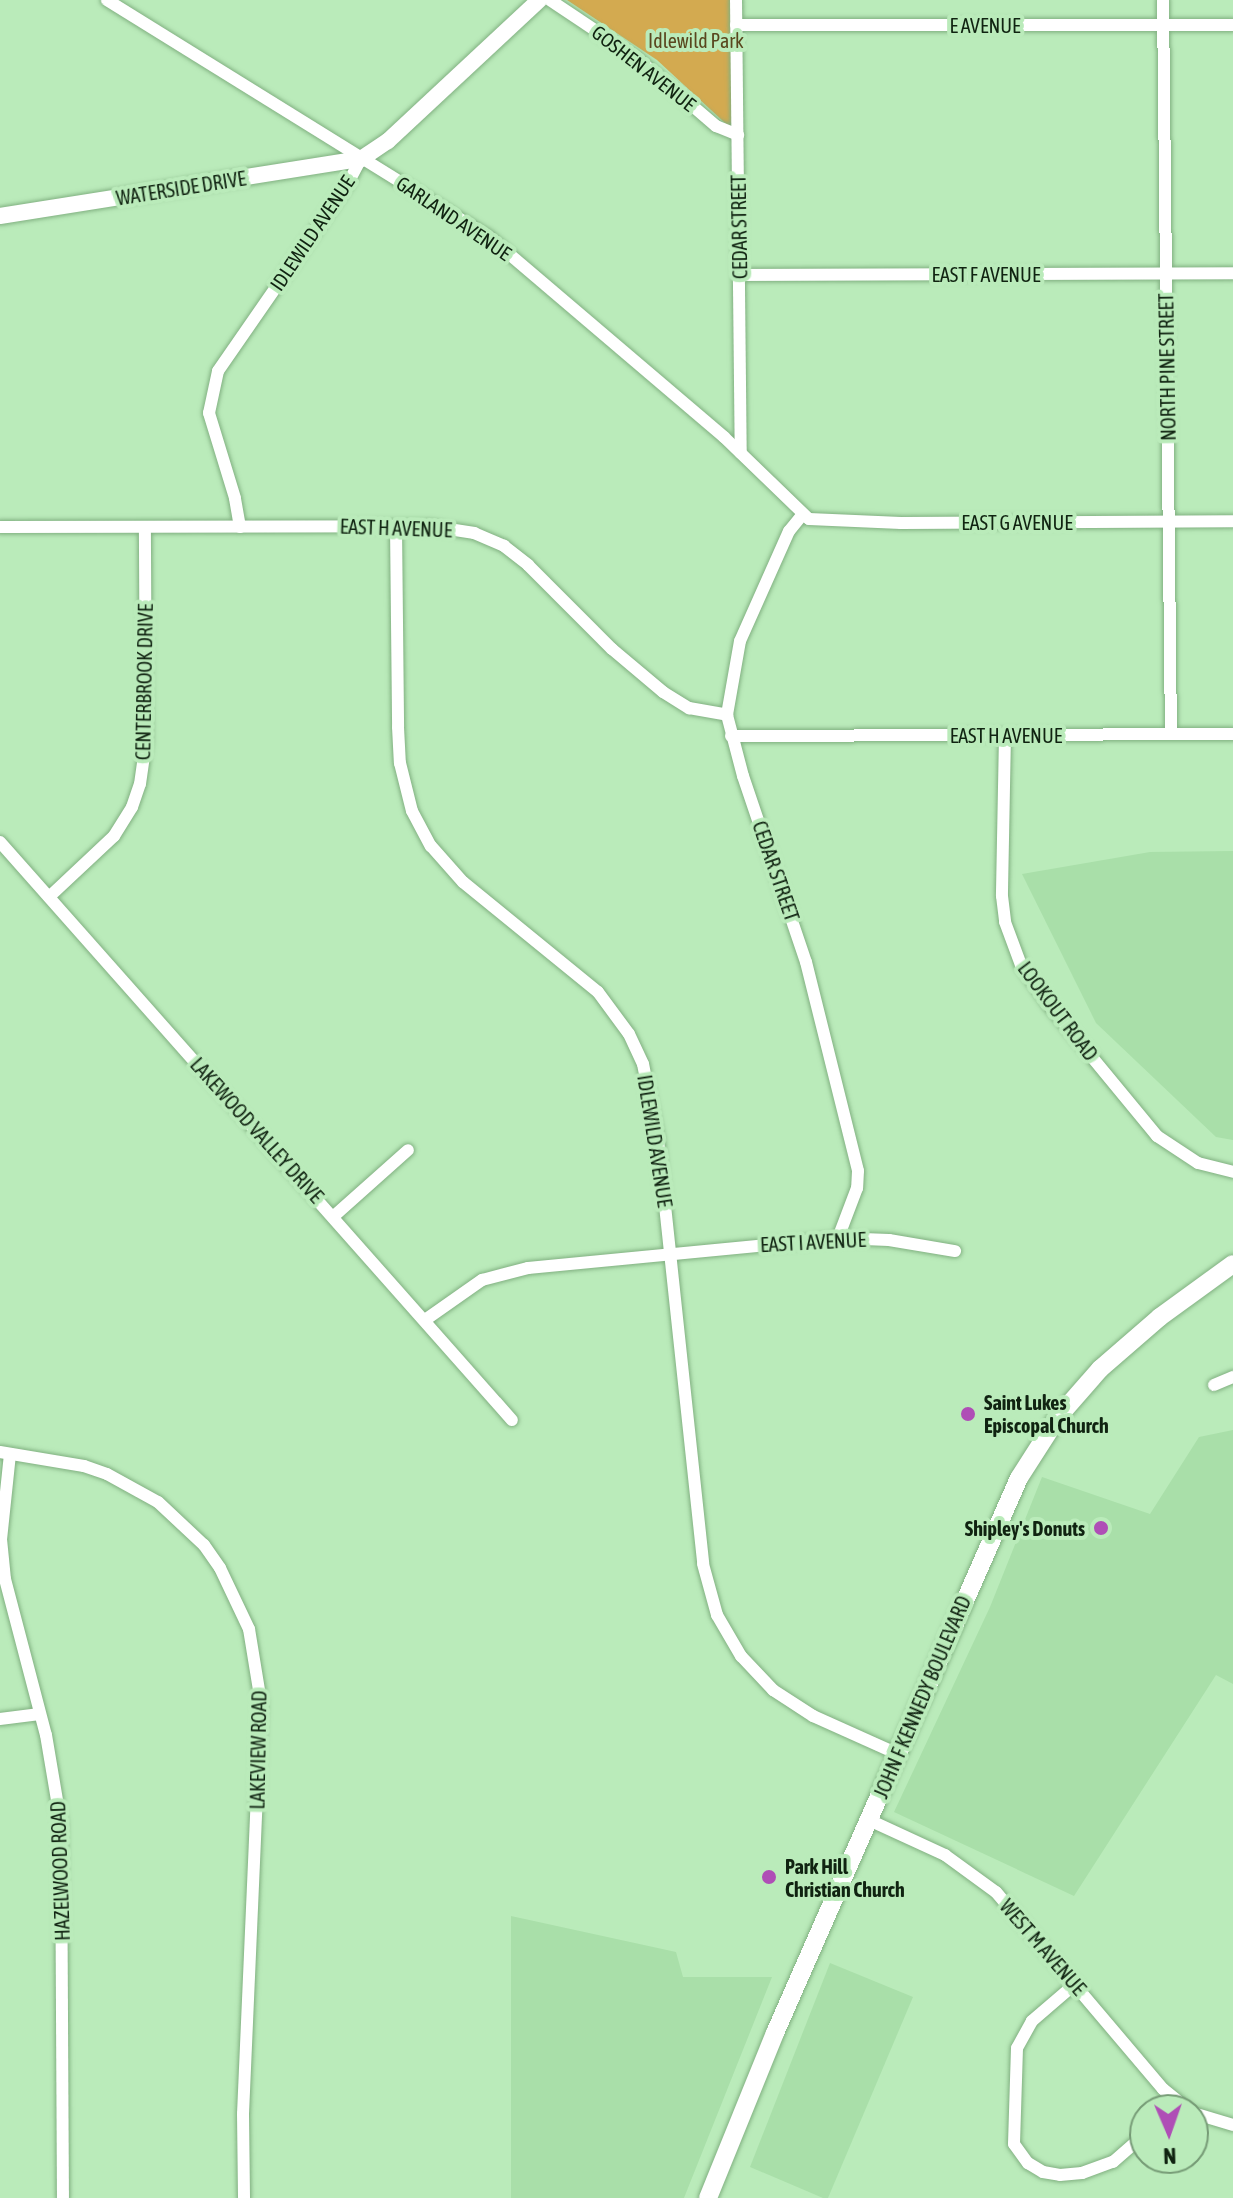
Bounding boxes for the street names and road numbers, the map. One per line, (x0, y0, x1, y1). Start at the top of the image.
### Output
street label: E AVENUE (949, 13, 1021, 37)
street label: GOSHEN AVENUE (587, 20, 701, 116)
street label: WATERSIDE DRIVE (114, 166, 248, 210)
street label: IDLEWILD AVENUE (265, 171, 359, 295)
street label: GARLAND AVENUE (392, 171, 516, 265)
street label: CEDAR STREET (726, 175, 752, 279)
street label: EAST F AVENUE (932, 262, 1040, 286)
street label: NORTH PINE STREET (1154, 293, 1180, 441)
street label: EAST G AVENUE (961, 510, 1073, 534)
street label: EAST H AVENUE (339, 514, 453, 542)
street label: CENTERBROOK DRIVE (131, 604, 157, 760)
street label: EAST H AVENUE (950, 723, 1062, 747)
street label: CEDAR STREET (748, 818, 804, 924)
street label: LOOKOUT ROAD (1013, 957, 1103, 1065)
street label: LAKEWOOD VALLEY DRIVE (186, 1053, 328, 1207)
street label: IDLEWILD AVENUE (633, 1073, 677, 1209)
street label: EAST I AVENUE (759, 1227, 867, 1257)
street label: JOHN F KENNEDY BOULEVARD (868, 1592, 976, 1802)
street label: LAKEVIEW ROAD (245, 1690, 271, 1810)
street label: HAZELWOOD ROAD (46, 1801, 74, 1941)
street label: WEST M AVENUE (995, 1894, 1091, 2000)

